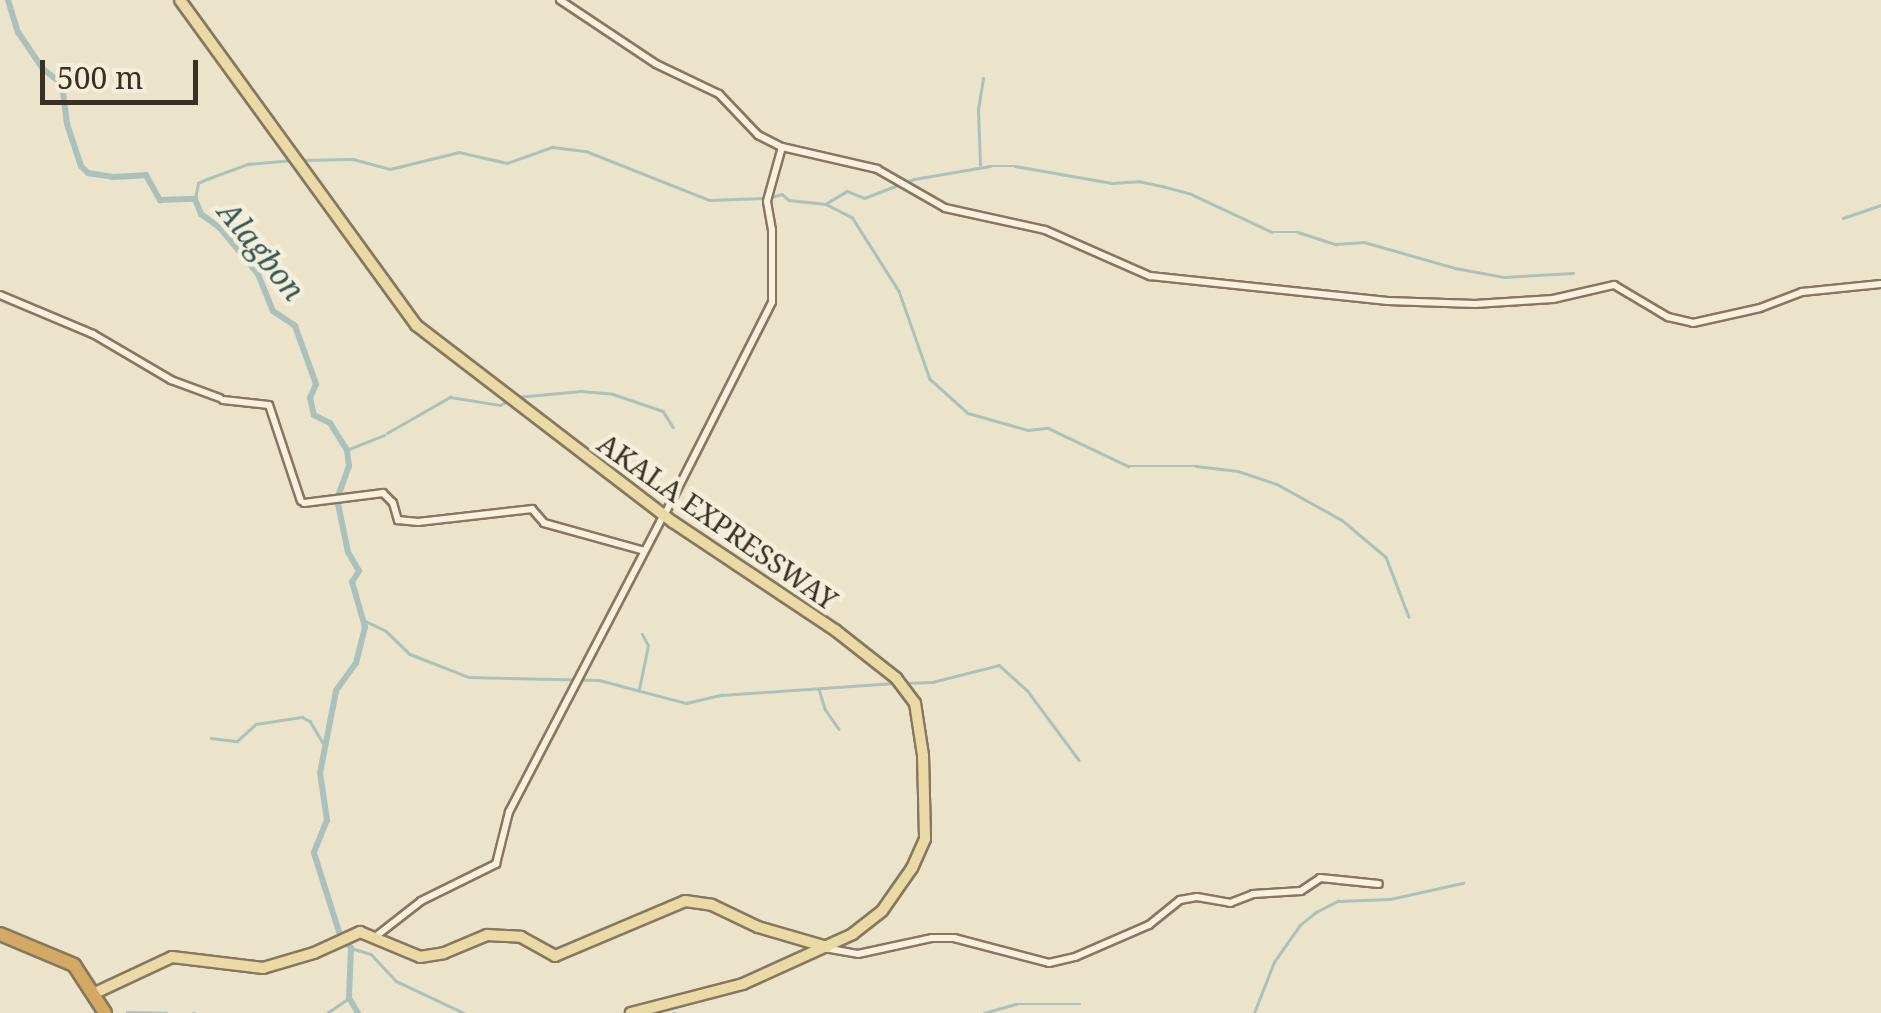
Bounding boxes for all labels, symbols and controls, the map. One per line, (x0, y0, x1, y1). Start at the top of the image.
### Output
scale bar (45, 40, 202, 102)
text: 500 m (57, 57, 143, 98)
water label: Alagbon (210, 194, 312, 308)
street label: AKALA EXPRESSWAY (592, 426, 844, 616)

